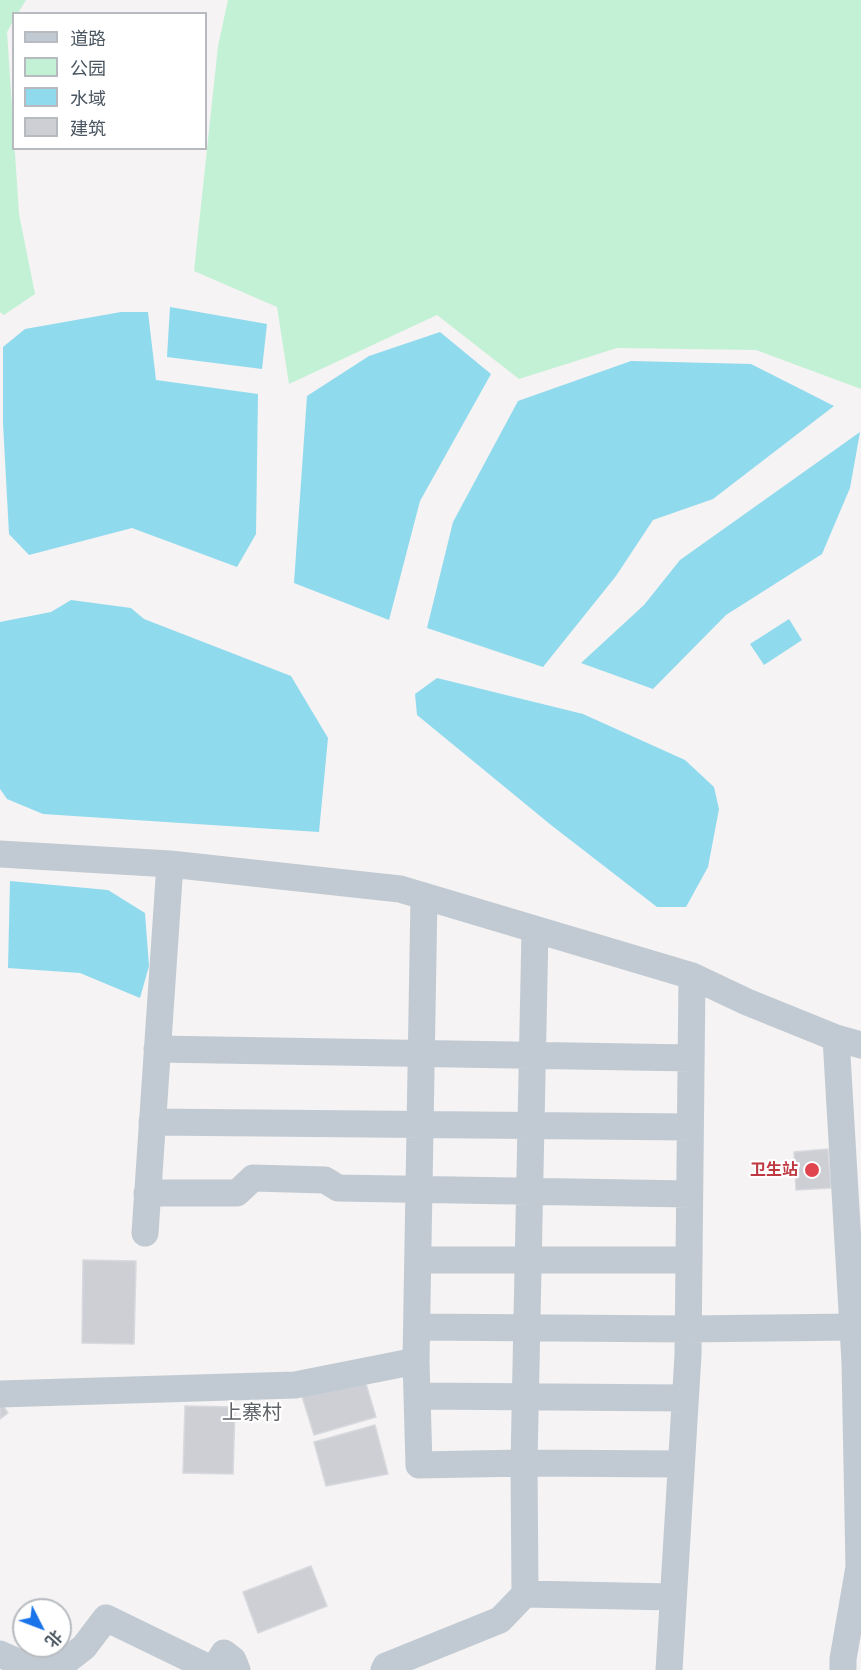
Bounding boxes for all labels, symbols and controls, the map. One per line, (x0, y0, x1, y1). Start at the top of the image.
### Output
legend (12, 12, 207, 150)
text: 道路 (70, 27, 106, 49)
text: 公园 (70, 57, 106, 79)
text: 水域 (70, 87, 106, 109)
text: 建筑 (70, 117, 106, 139)
place label: 卫生站 (750, 1160, 798, 1180)
marker: 卫生站 (803, 1161, 821, 1179)
district label: 上寨村 (222, 1400, 282, 1424)
north arrow (12, 1598, 72, 1658)
text: 北 (42, 1627, 67, 1651)

